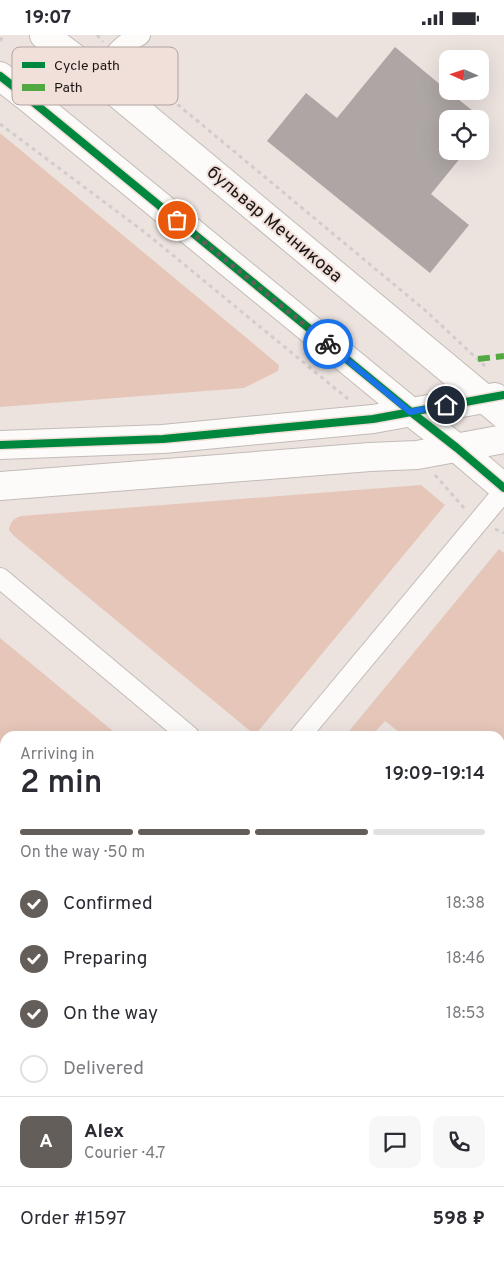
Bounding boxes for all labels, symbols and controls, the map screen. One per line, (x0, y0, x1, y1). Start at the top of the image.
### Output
text: 19:07 (25, 6, 71, 30)
legend (12, 47, 178, 105)
north arrow (439, 50, 489, 100)
map controls (439, 50, 489, 160)
text: Cycle path (54, 58, 120, 75)
text: Path (54, 80, 83, 97)
button: locate (439, 110, 489, 160)
street label: бульвар Мечникова (202, 162, 346, 288)
pin (156, 199, 198, 241)
icon: bag (163, 206, 191, 234)
courier (303, 319, 353, 369)
icon: bike (314, 330, 342, 358)
pin (425, 384, 467, 426)
icon: home (432, 391, 460, 419)
text: Arriving in (20, 745, 95, 765)
text: 19:09–19:14 (385, 762, 485, 786)
text: 2 min (20, 764, 102, 804)
text: On the way · 50 m (20, 843, 145, 863)
icon: check (20, 890, 48, 918)
text: Confirmed (63, 892, 153, 916)
text: 18:38 (446, 894, 485, 914)
icon: check (20, 945, 48, 973)
text: Preparing (63, 947, 147, 971)
text: 18:46 (446, 949, 485, 969)
icon: check (20, 1000, 48, 1028)
text: On the way (63, 1002, 158, 1026)
text: 18:53 (446, 1004, 485, 1024)
text: Delivered (63, 1057, 144, 1081)
button: chat (369, 1116, 421, 1168)
button: phone (433, 1116, 485, 1168)
text: Alex (84, 1120, 124, 1144)
text: A (39, 1130, 53, 1154)
text: Courier · 4.7 (84, 1144, 165, 1164)
text: Order #1597 (20, 1207, 126, 1231)
text: 598 ₽ (433, 1207, 485, 1231)

